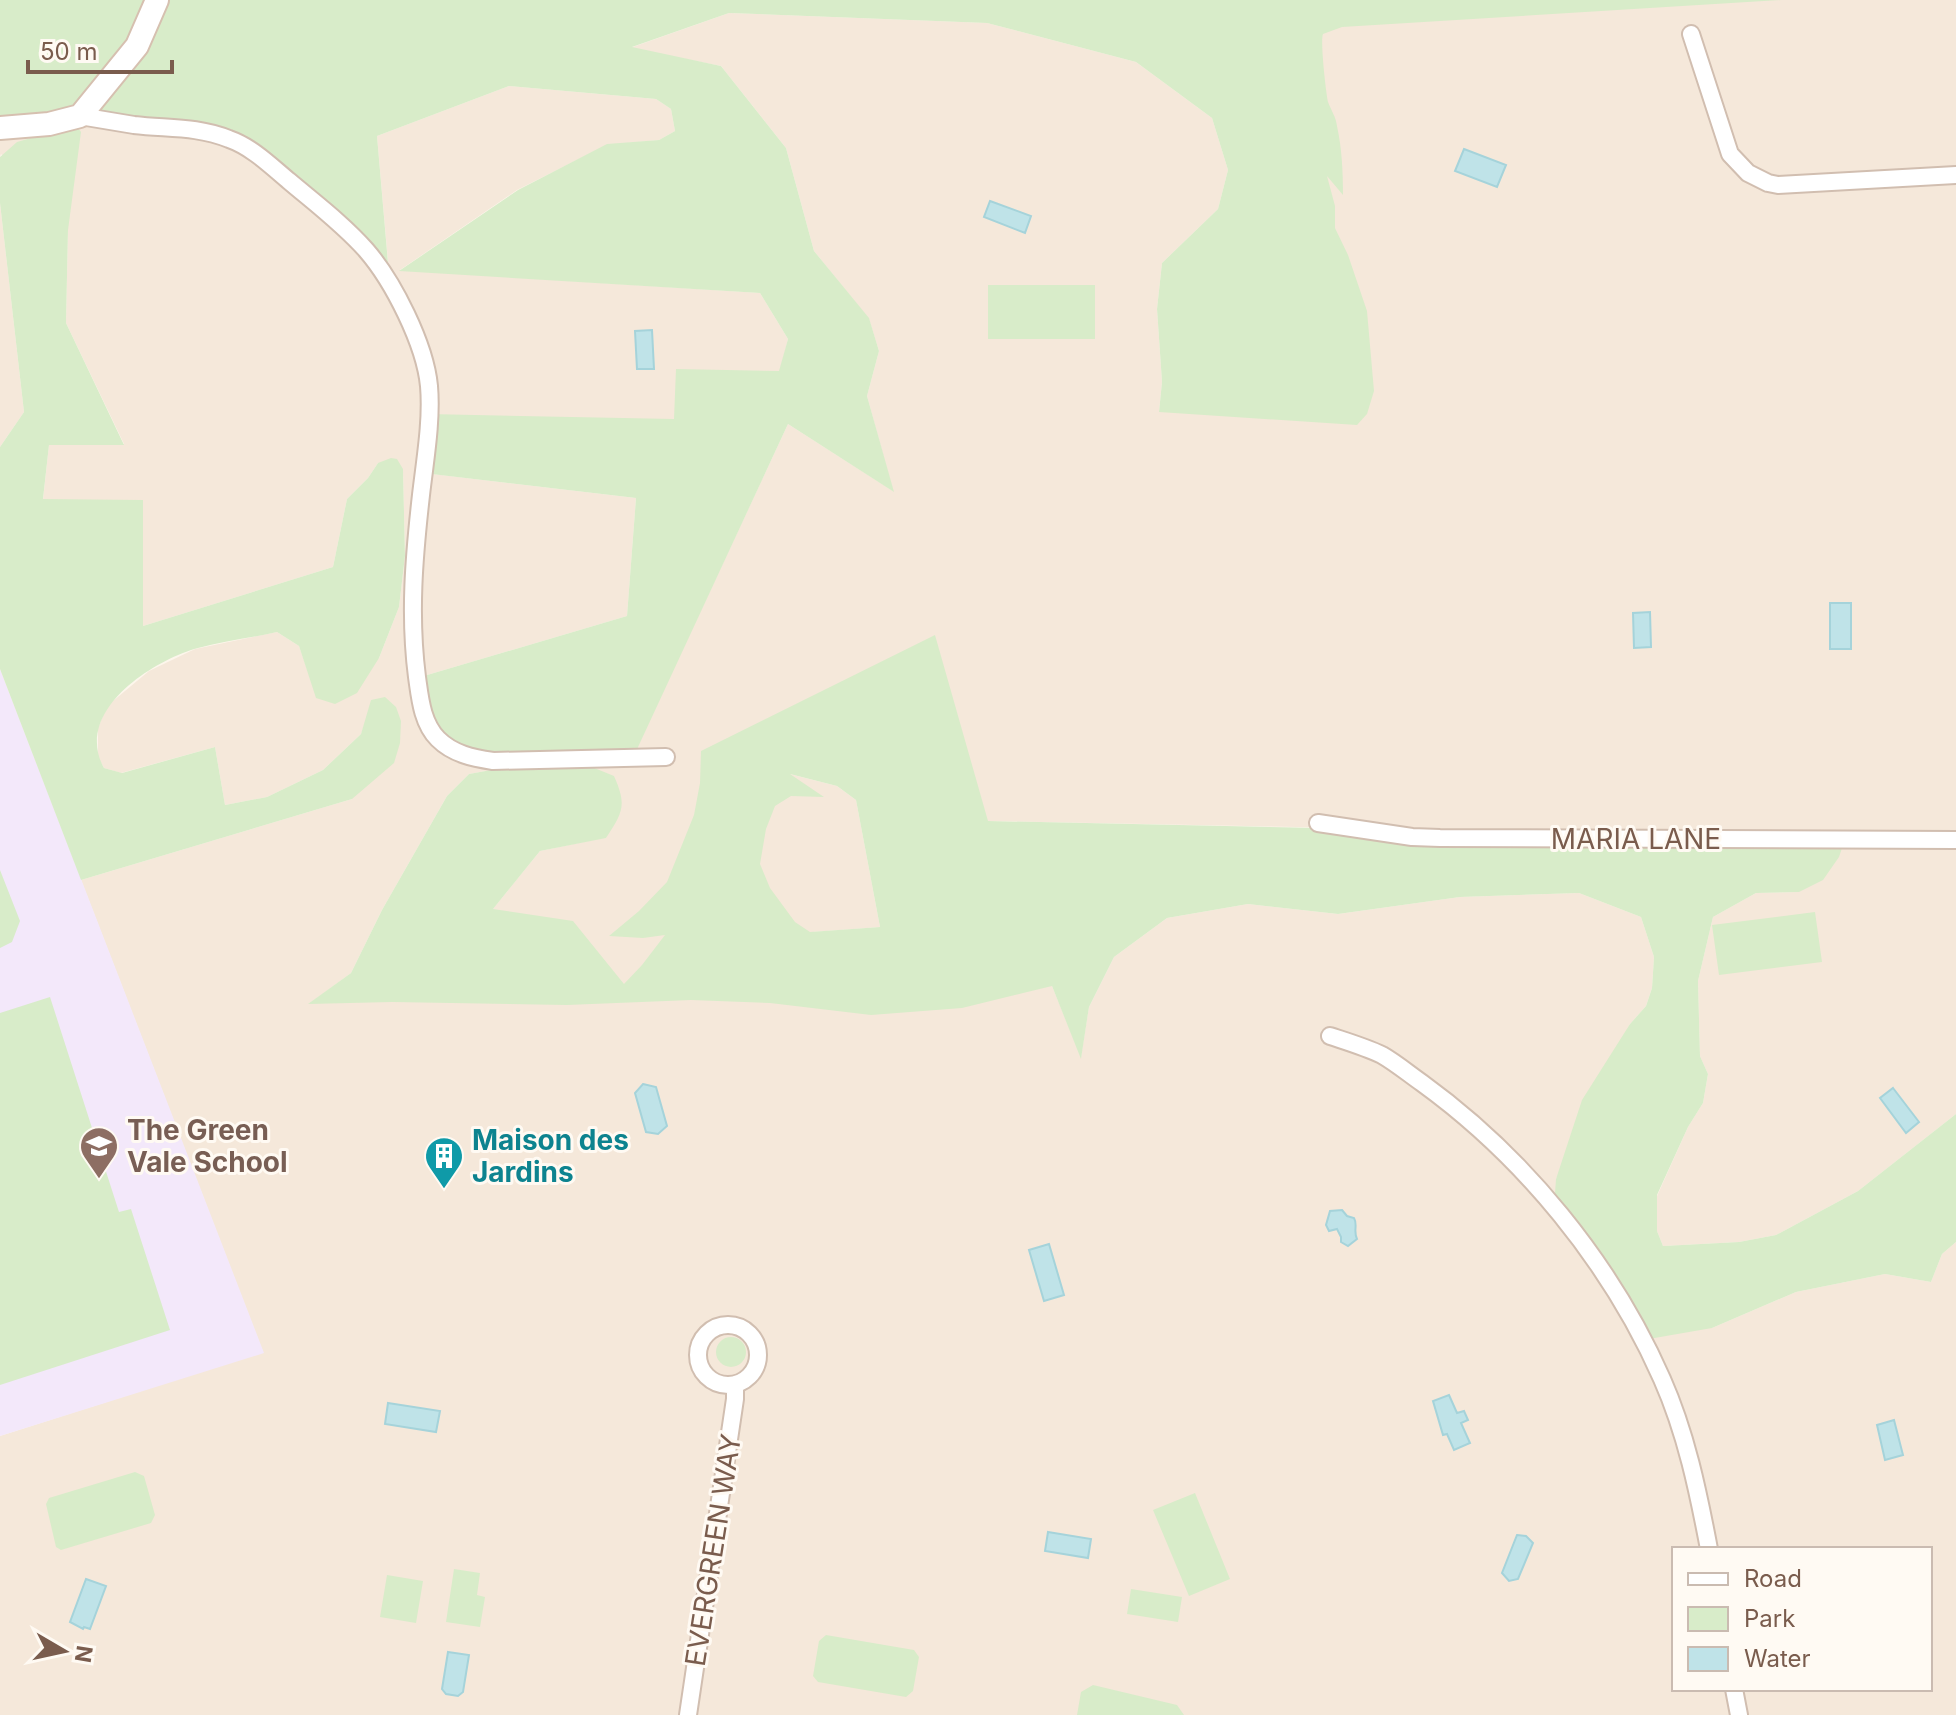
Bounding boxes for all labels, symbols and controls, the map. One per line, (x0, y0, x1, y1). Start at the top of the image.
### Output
scale bar (28, 24, 172, 74)
text: 50 m (40, 37, 98, 66)
street label: MARIA LANE (1551, 822, 1721, 856)
place label: The Green Vale School (127, 1113, 288, 1179)
place label: Maison des Jardins (472, 1123, 629, 1189)
school or university icon: The Green Vale School (78, 1125, 120, 1180)
building icon: Maison des Jardins (423, 1135, 465, 1190)
street label: EVERGREEN WAY (678, 1431, 748, 1669)
legend (1672, 1547, 1932, 1691)
text: Road (1744, 1564, 1802, 1593)
text: Park (1744, 1604, 1795, 1633)
north arrow (24, 1611, 104, 1691)
text: N (70, 1644, 98, 1664)
text: Water (1744, 1644, 1811, 1673)

